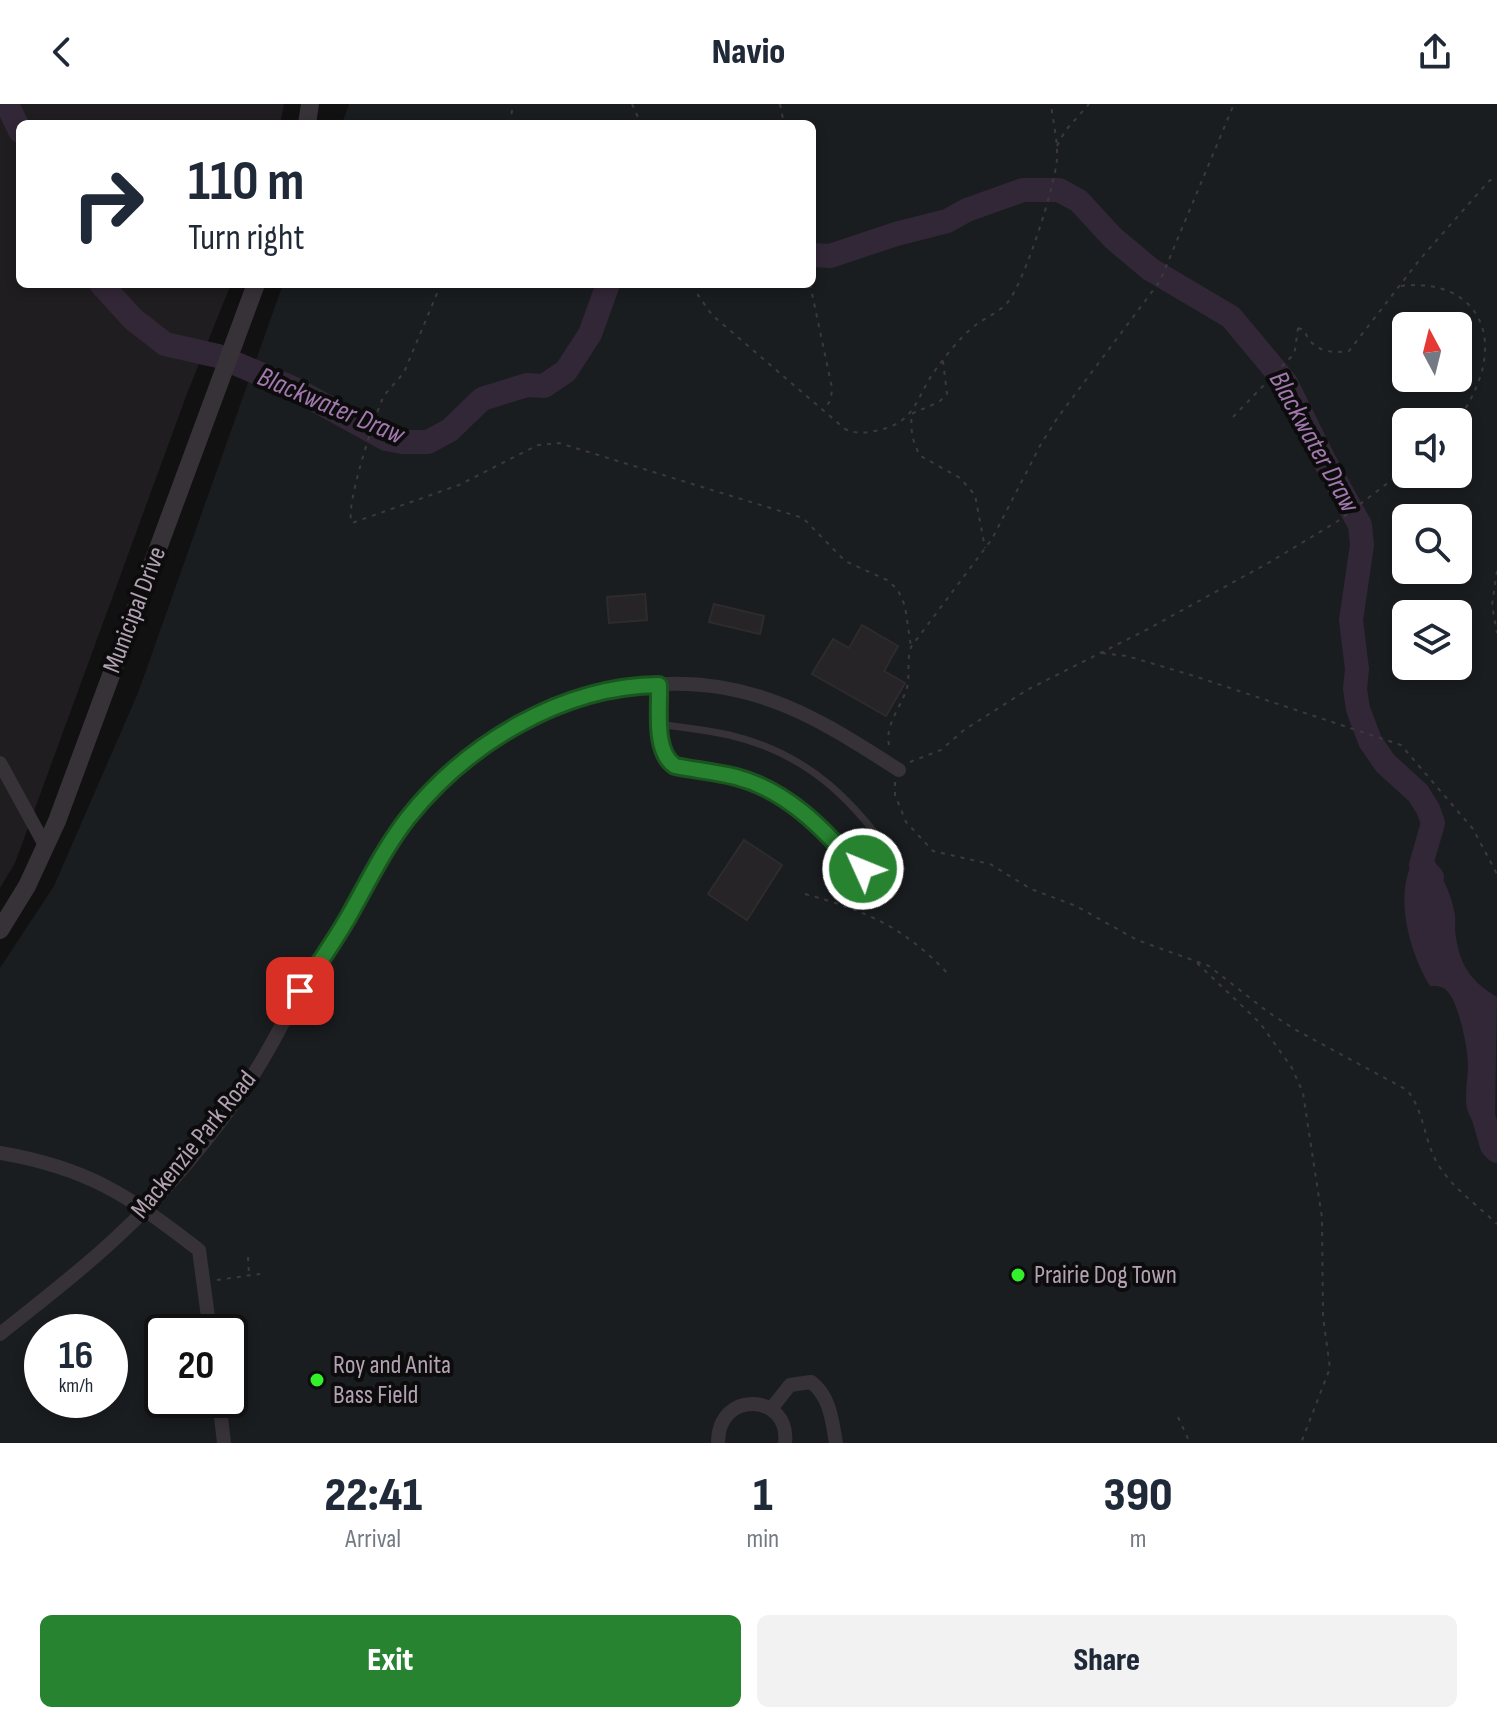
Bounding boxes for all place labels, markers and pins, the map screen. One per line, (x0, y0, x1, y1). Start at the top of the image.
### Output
pin (266, 957, 334, 1025)
place label: Prairie Dog Town (1034, 1260, 1177, 1291)
marker: Prairie Dog Town (1009, 1266, 1027, 1284)
place label: Roy and Anita Bass Field (333, 1350, 451, 1411)
marker: Roy and Anita Bass Field (308, 1371, 326, 1389)

